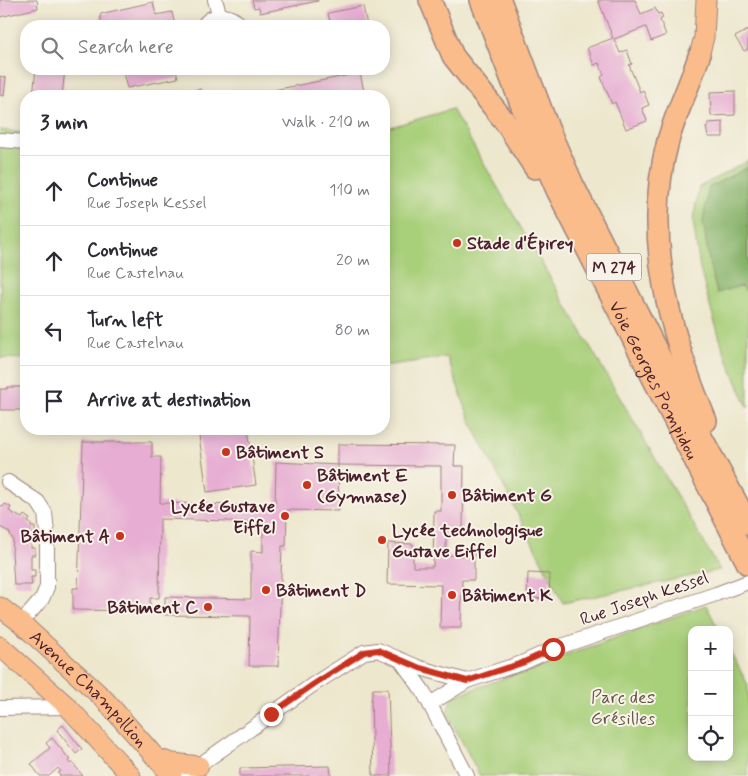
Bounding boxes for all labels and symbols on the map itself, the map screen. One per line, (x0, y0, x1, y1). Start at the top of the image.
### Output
place label: Stade d'Épirey (467, 231, 573, 256)
marker: Stade d'Épirey (451, 237, 463, 249)
road number: M 274 (586, 253, 642, 280)
street label: Voie Georges Pompidou (603, 297, 704, 464)
place label: Bâtiment S (236, 441, 324, 465)
marker: Bâtiment S (220, 446, 232, 458)
place label: Bâtiment E (Gymnase) (317, 464, 408, 509)
marker: Bâtiment E (Gymnase) (301, 479, 313, 491)
place label: Bâtiment G (462, 484, 552, 508)
marker: Bâtiment G (446, 489, 458, 501)
place label: Lycée Gustave Eiffel (171, 495, 275, 540)
marker: Lycée Gustave Eiffel (279, 510, 291, 522)
place label: Lycée technologique Gustave Eiffel (392, 519, 543, 564)
place label: Bâtiment A (21, 525, 110, 549)
marker: Bâtiment A (114, 530, 126, 542)
marker: Lycée technologique Gustave Eiffel (376, 534, 388, 546)
street label: Rue Joseph Kessel (577, 566, 712, 632)
place label: Bâtiment D (276, 579, 366, 603)
marker: Bâtiment D (260, 584, 272, 596)
place label: Bâtiment K (462, 584, 553, 608)
marker: Bâtiment K (446, 589, 458, 601)
place label: Bâtiment C (107, 596, 198, 620)
marker: Bâtiment C (202, 601, 214, 613)
street label: Avenue Champollion (24, 626, 153, 753)
route start (542, 638, 565, 661)
park label: Parc des Grésilles (591, 686, 655, 731)
route end (260, 703, 283, 726)

